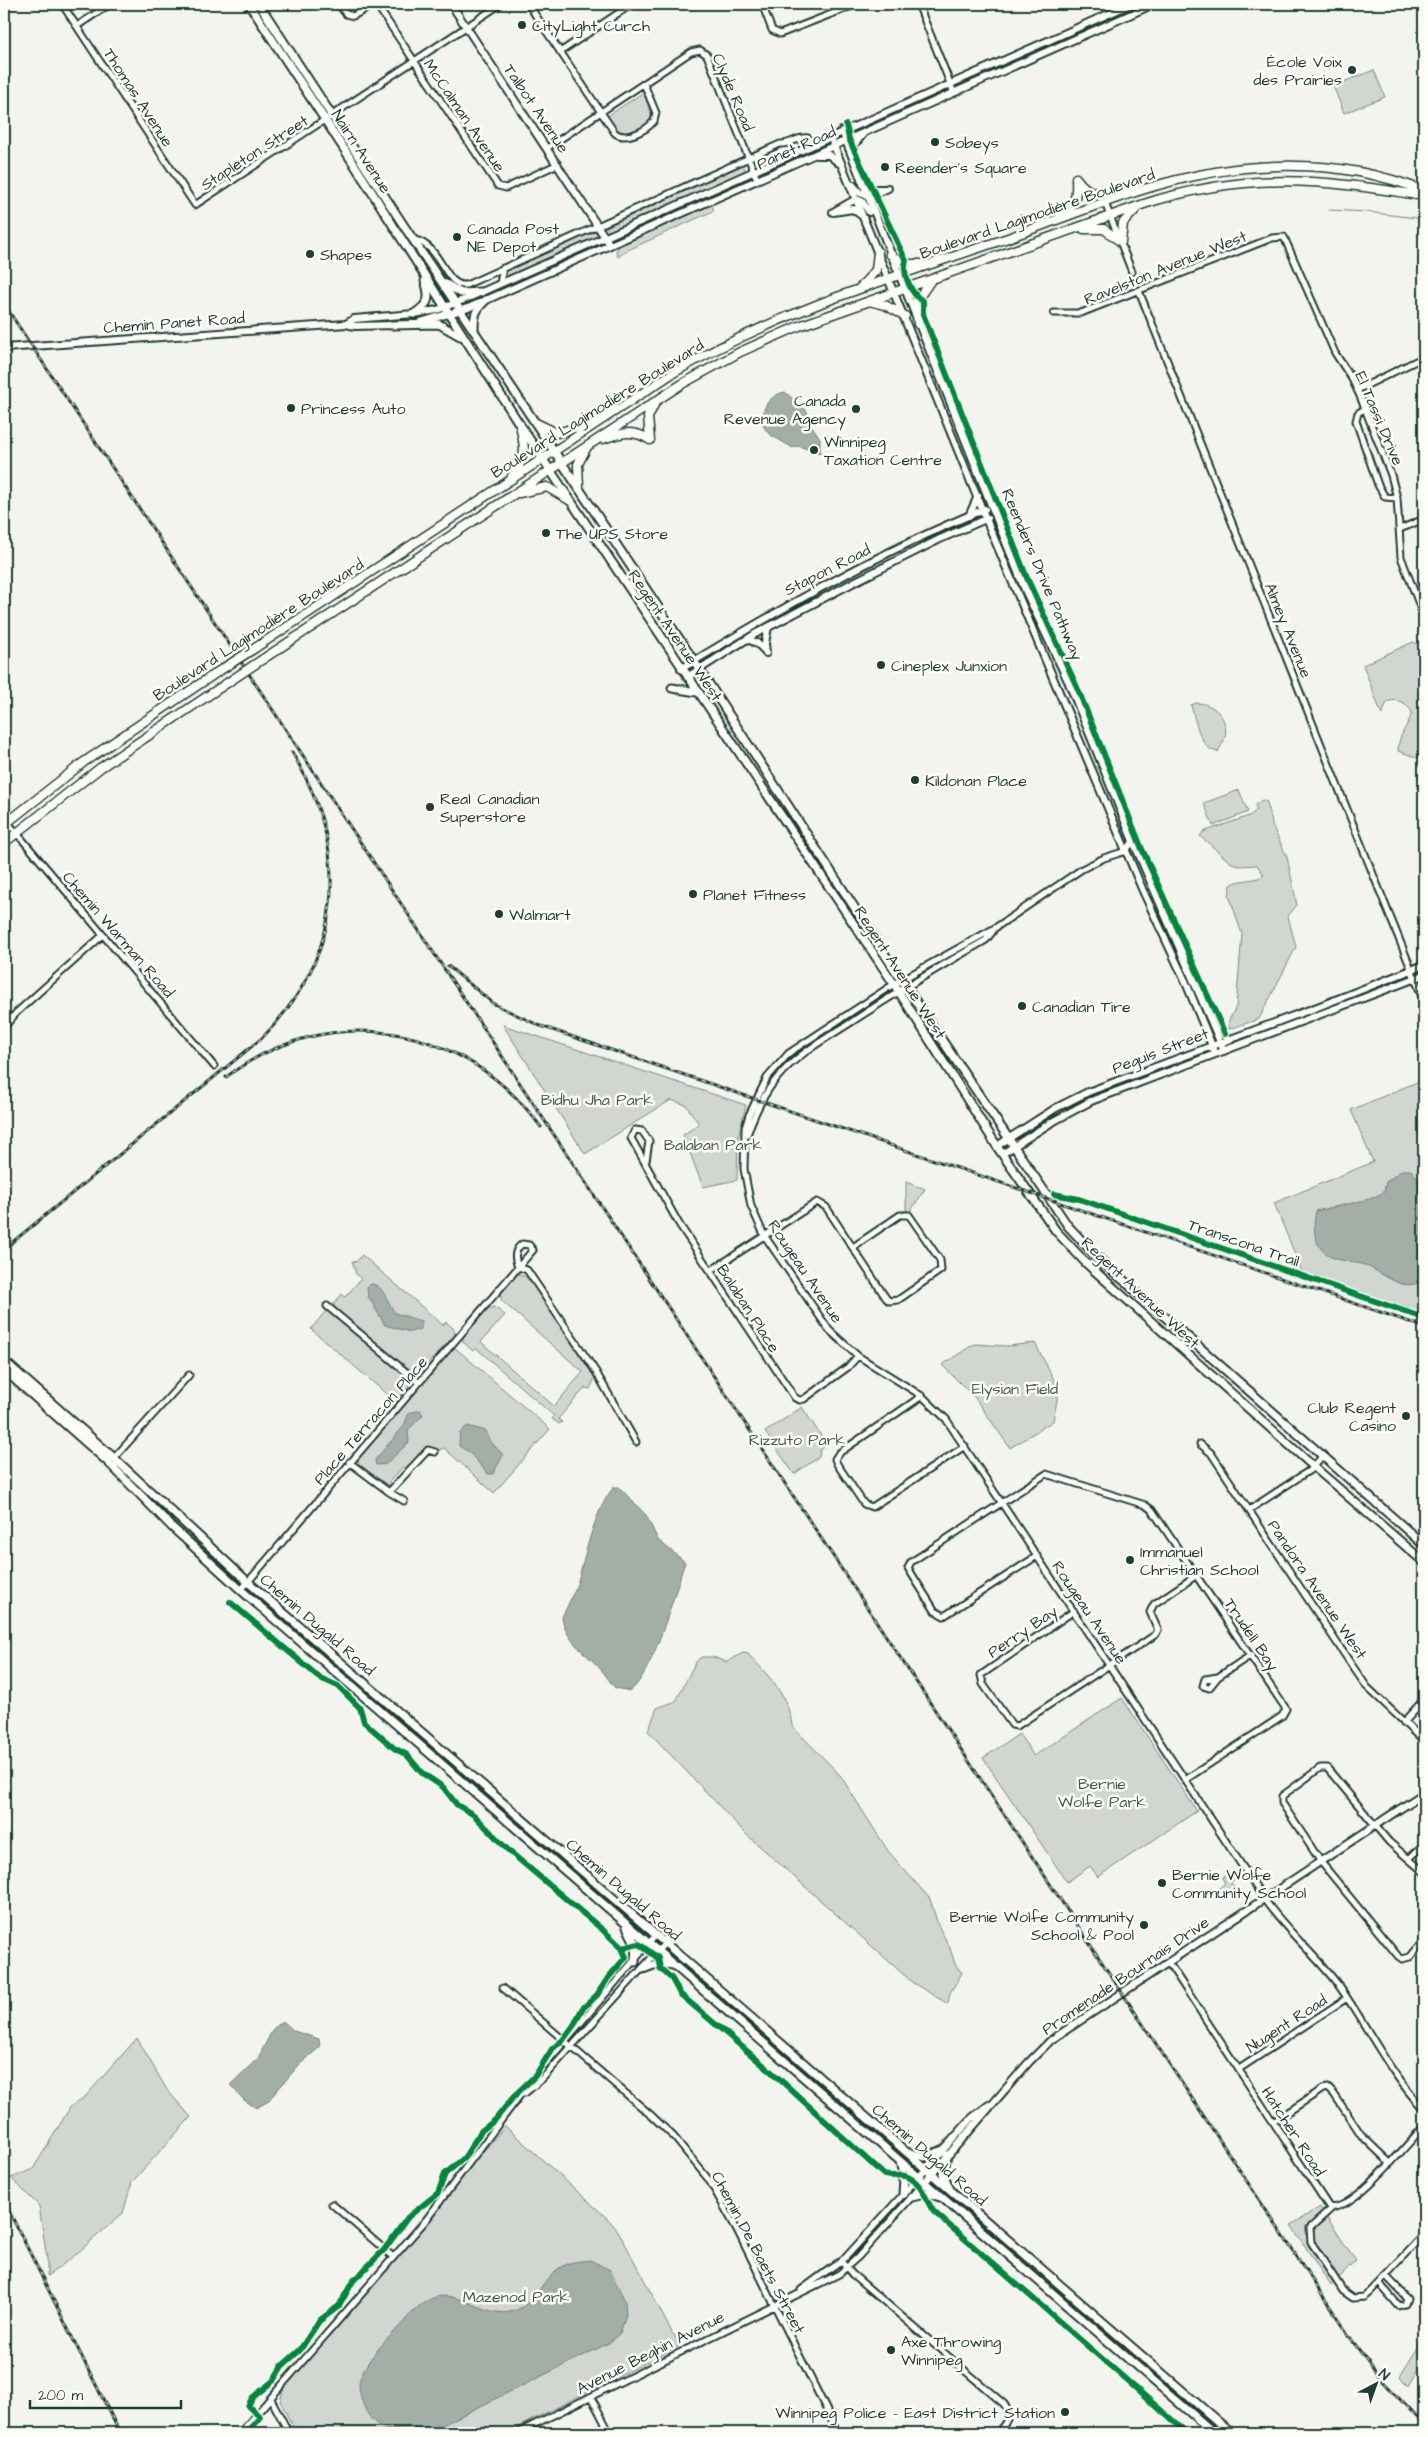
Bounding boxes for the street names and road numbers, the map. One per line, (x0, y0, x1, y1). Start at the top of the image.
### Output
street label: Thomas Avenue (98, 44, 179, 152)
street label: Clyde Road (706, 50, 759, 135)
street label: McCalman Avenue (418, 55, 510, 177)
street label: Talbot Avenue (498, 60, 574, 158)
street label: Nairn Avenue (326, 105, 397, 198)
street label: Stapleton Street (196, 110, 313, 196)
street label: Panet Road (753, 121, 840, 175)
street label: Boulevard Lagimodière Boulevard (917, 163, 1158, 266)
street label: Ravelston Avenue West (1081, 225, 1250, 311)
street label: Chemin Panet Road (103, 307, 246, 339)
street label: Boulevard Lagimodière Boulevard (487, 334, 709, 485)
street label: El Tassi Drive (1349, 368, 1409, 469)
street label: Reenders Drive Pathway (995, 485, 1088, 664)
street label: Stapon Road (781, 539, 874, 601)
street label: Boulevard Lagimodière Boulevard (149, 553, 369, 707)
street label: Regent Avenue West (622, 565, 728, 707)
street label: Almey Avenue (1258, 579, 1317, 682)
street label: Chemin Warman Road (57, 867, 179, 1003)
street label: Regent Avenue West (848, 902, 952, 1044)
street label: Peguis Street (1109, 1022, 1213, 1080)
street label: Transcona Trail (1185, 1214, 1302, 1272)
street label: Rougeau Avenue (762, 1216, 848, 1328)
street label: Regent Avenue West (1076, 1232, 1205, 1355)
street label: Balaban Place (711, 1260, 785, 1357)
street label: Place Terracon Place (309, 1351, 433, 1490)
street label: Pandora Avenue West (1262, 1516, 1372, 1664)
street label: Rougeau Avenue (1046, 1557, 1132, 1669)
street label: Chemin Dugald Road (254, 1569, 380, 1682)
street label: Trudell Bay (1218, 1594, 1284, 1676)
street label: Perry Bay (983, 1600, 1063, 1664)
street label: Chemin Dugald Road (560, 1834, 686, 1947)
street label: Promenade Bournais Drive (1038, 1911, 1214, 2040)
street label: Nugent Road (1242, 1989, 1332, 2059)
street label: Hatcher Road (1256, 2082, 1330, 2181)
street label: Chemin Dugald Road (866, 2099, 992, 2212)
street label: Chemin De Baets Street (706, 2167, 811, 2338)
street label: Avenue Beghin Avenue (573, 2306, 729, 2401)

